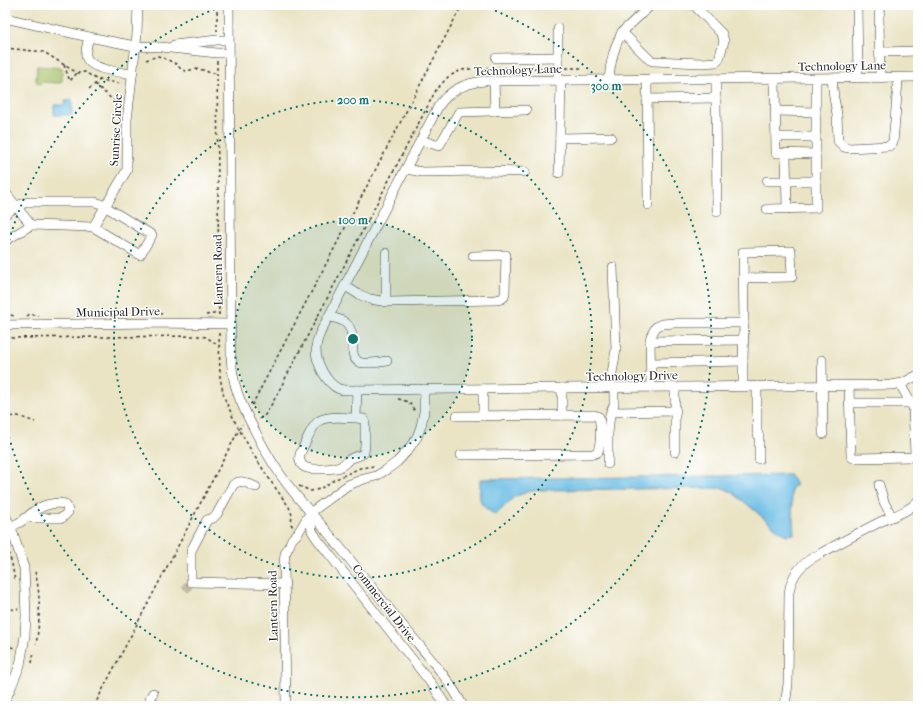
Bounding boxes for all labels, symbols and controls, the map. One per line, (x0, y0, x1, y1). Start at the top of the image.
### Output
street label: Technology Lane (798, 58, 886, 74)
street label: Technology Lane (474, 61, 562, 79)
text: 300 m (591, 79, 622, 94)
street label: Sunrise Circle (107, 93, 125, 167)
text: 200 m (337, 93, 370, 107)
text: 100 m (338, 213, 369, 227)
street label: Lantern Road (210, 234, 226, 306)
street label: Municipal Drive (76, 304, 160, 320)
centre of rings (346, 332, 360, 346)
street label: Technology Drive (586, 368, 678, 384)
street label: Commercial Drive (349, 561, 419, 645)
street label: Lantern Road (265, 570, 281, 642)

